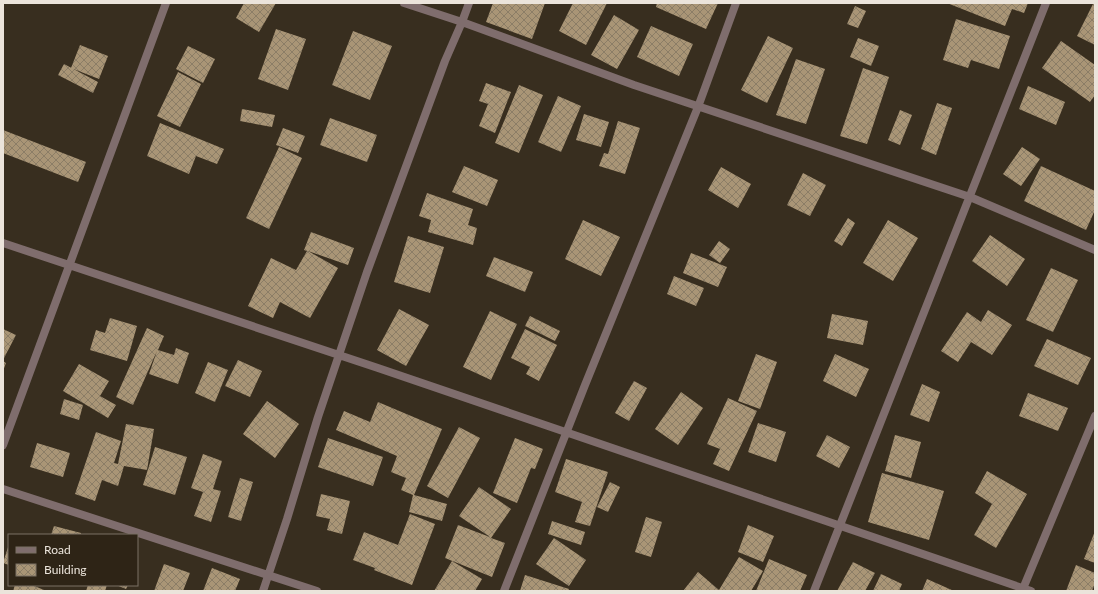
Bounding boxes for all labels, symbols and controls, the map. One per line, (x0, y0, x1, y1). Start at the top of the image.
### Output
legend (8, 534, 138, 586)
text: Road (44, 542, 71, 557)
text: Building (44, 562, 87, 577)

